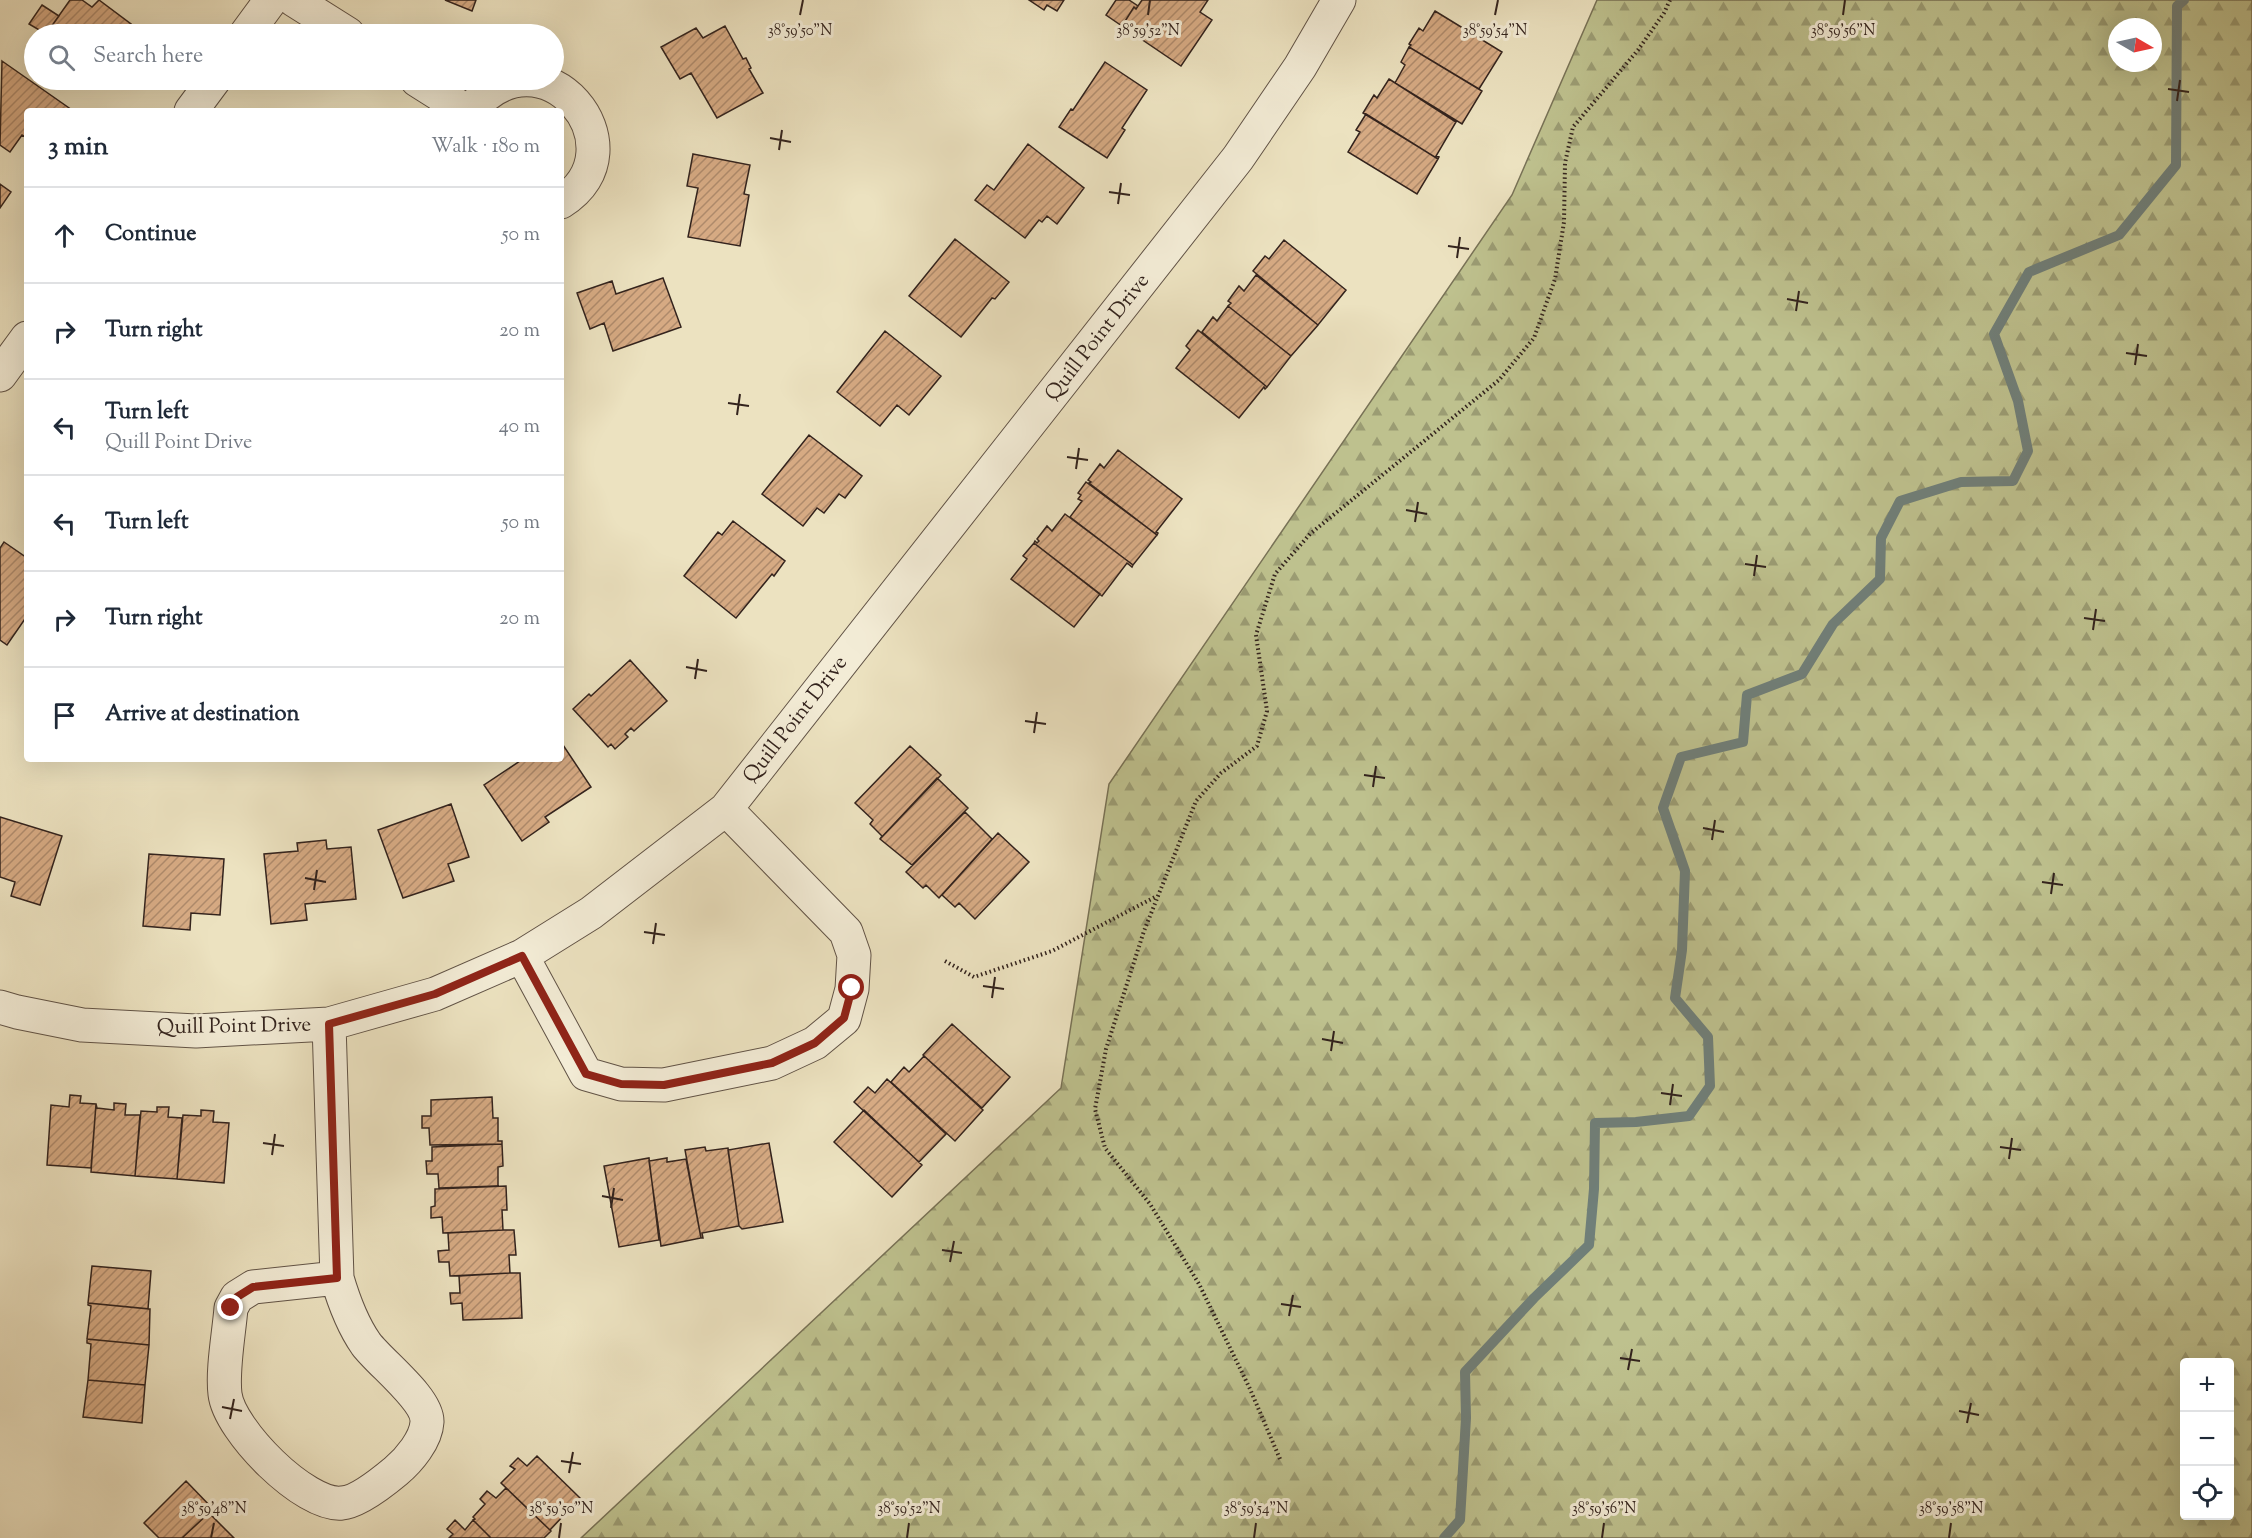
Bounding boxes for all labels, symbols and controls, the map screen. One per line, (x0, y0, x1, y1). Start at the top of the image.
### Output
north arrow (2108, 18, 2162, 72)
text: 38°59'50"N (768, 21, 832, 42)
text: 38°59'52"N (1116, 21, 1180, 42)
text: 38°59'54"N (1463, 21, 1527, 42)
text: 38°59'56"N (1811, 21, 1875, 42)
search box (24, 24, 564, 90)
icon: search (45, 41, 78, 74)
text: Search here (93, 41, 203, 73)
text: 3 min (48, 129, 108, 166)
text: Walk · 180 m (431, 133, 540, 162)
icon: ahead (48, 219, 81, 252)
text: Continue (105, 219, 196, 251)
text: 50 m (502, 221, 540, 250)
street label: Quill Point Drive (1039, 268, 1157, 408)
icon: right (48, 315, 81, 348)
text: Turn right (105, 315, 202, 347)
text: 20 m (499, 317, 540, 346)
text: Turn left (105, 397, 188, 429)
icon: left (48, 411, 81, 444)
text: 40 m (499, 413, 540, 442)
text: Quill Point Drive (105, 429, 252, 458)
icon: left (48, 507, 81, 540)
text: Turn left (105, 507, 188, 539)
text: 50 m (502, 509, 540, 538)
icon: right (48, 603, 81, 636)
text: Turn right (105, 603, 202, 635)
text: 20 m (499, 605, 540, 634)
street label: Quill Point Drive (737, 650, 855, 790)
icon: arrive (48, 699, 81, 732)
text: Arrive at destination (105, 699, 300, 731)
route start (838, 974, 864, 1000)
street label: Quill Point Drive (156, 1011, 312, 1043)
route end (217, 1294, 243, 1320)
map controls (2180, 1358, 2234, 1520)
button: + (2180, 1358, 2234, 1412)
button: − (2180, 1412, 2234, 1466)
button: locate (2180, 1466, 2234, 1520)
text: 38°59'48"N (181, 1499, 247, 1520)
text: 38°59'50"N (529, 1499, 593, 1520)
text: 38°59'52"N (877, 1499, 941, 1520)
text: 38°59'54"N (1224, 1499, 1288, 1520)
text: 38°59'56"N (1572, 1499, 1636, 1520)
text: 38°59'58"N (1919, 1499, 1983, 1520)

